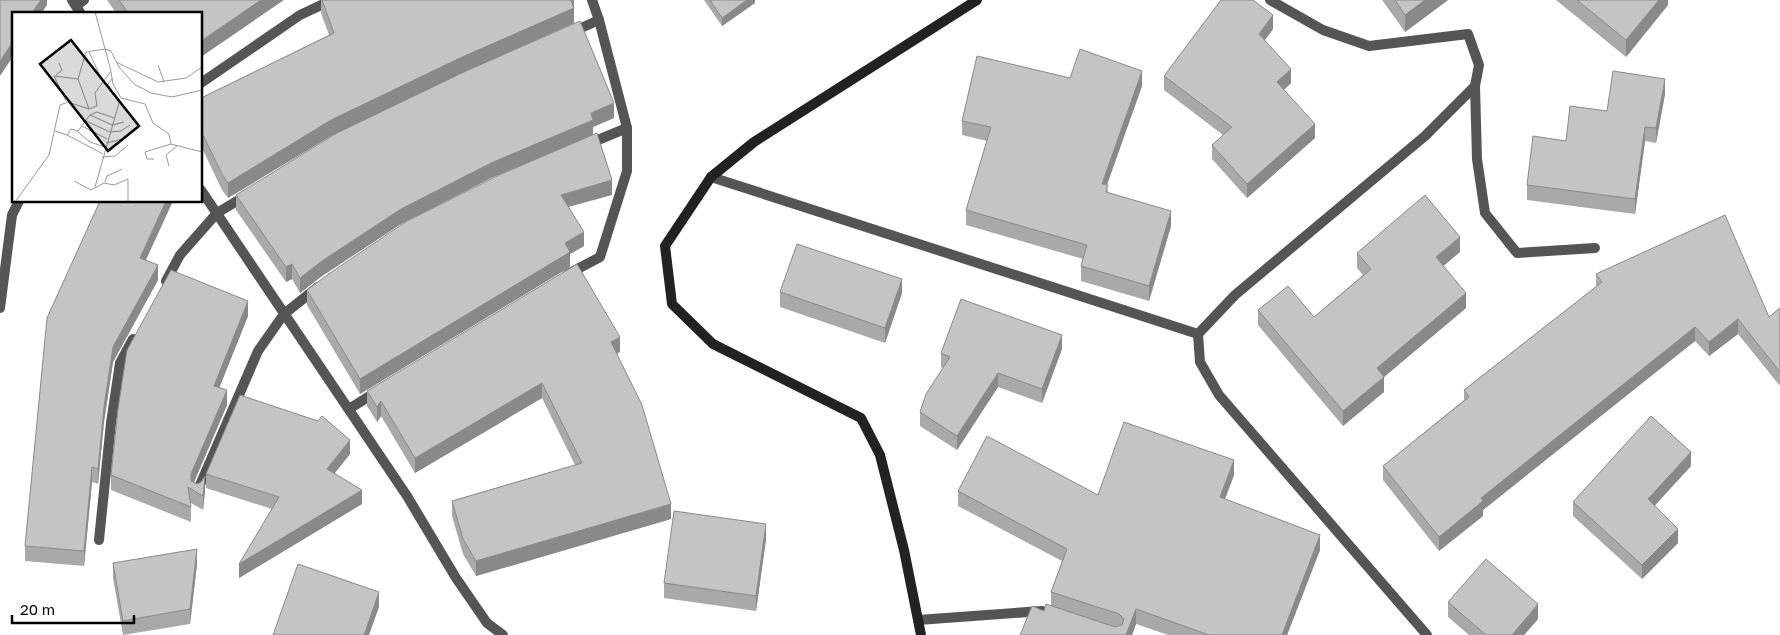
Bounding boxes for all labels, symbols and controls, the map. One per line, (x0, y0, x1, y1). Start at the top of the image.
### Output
inset map (12, 12, 202, 202)
scale bar (12, 592, 135, 624)
text: 20 m (20, 600, 55, 618)

